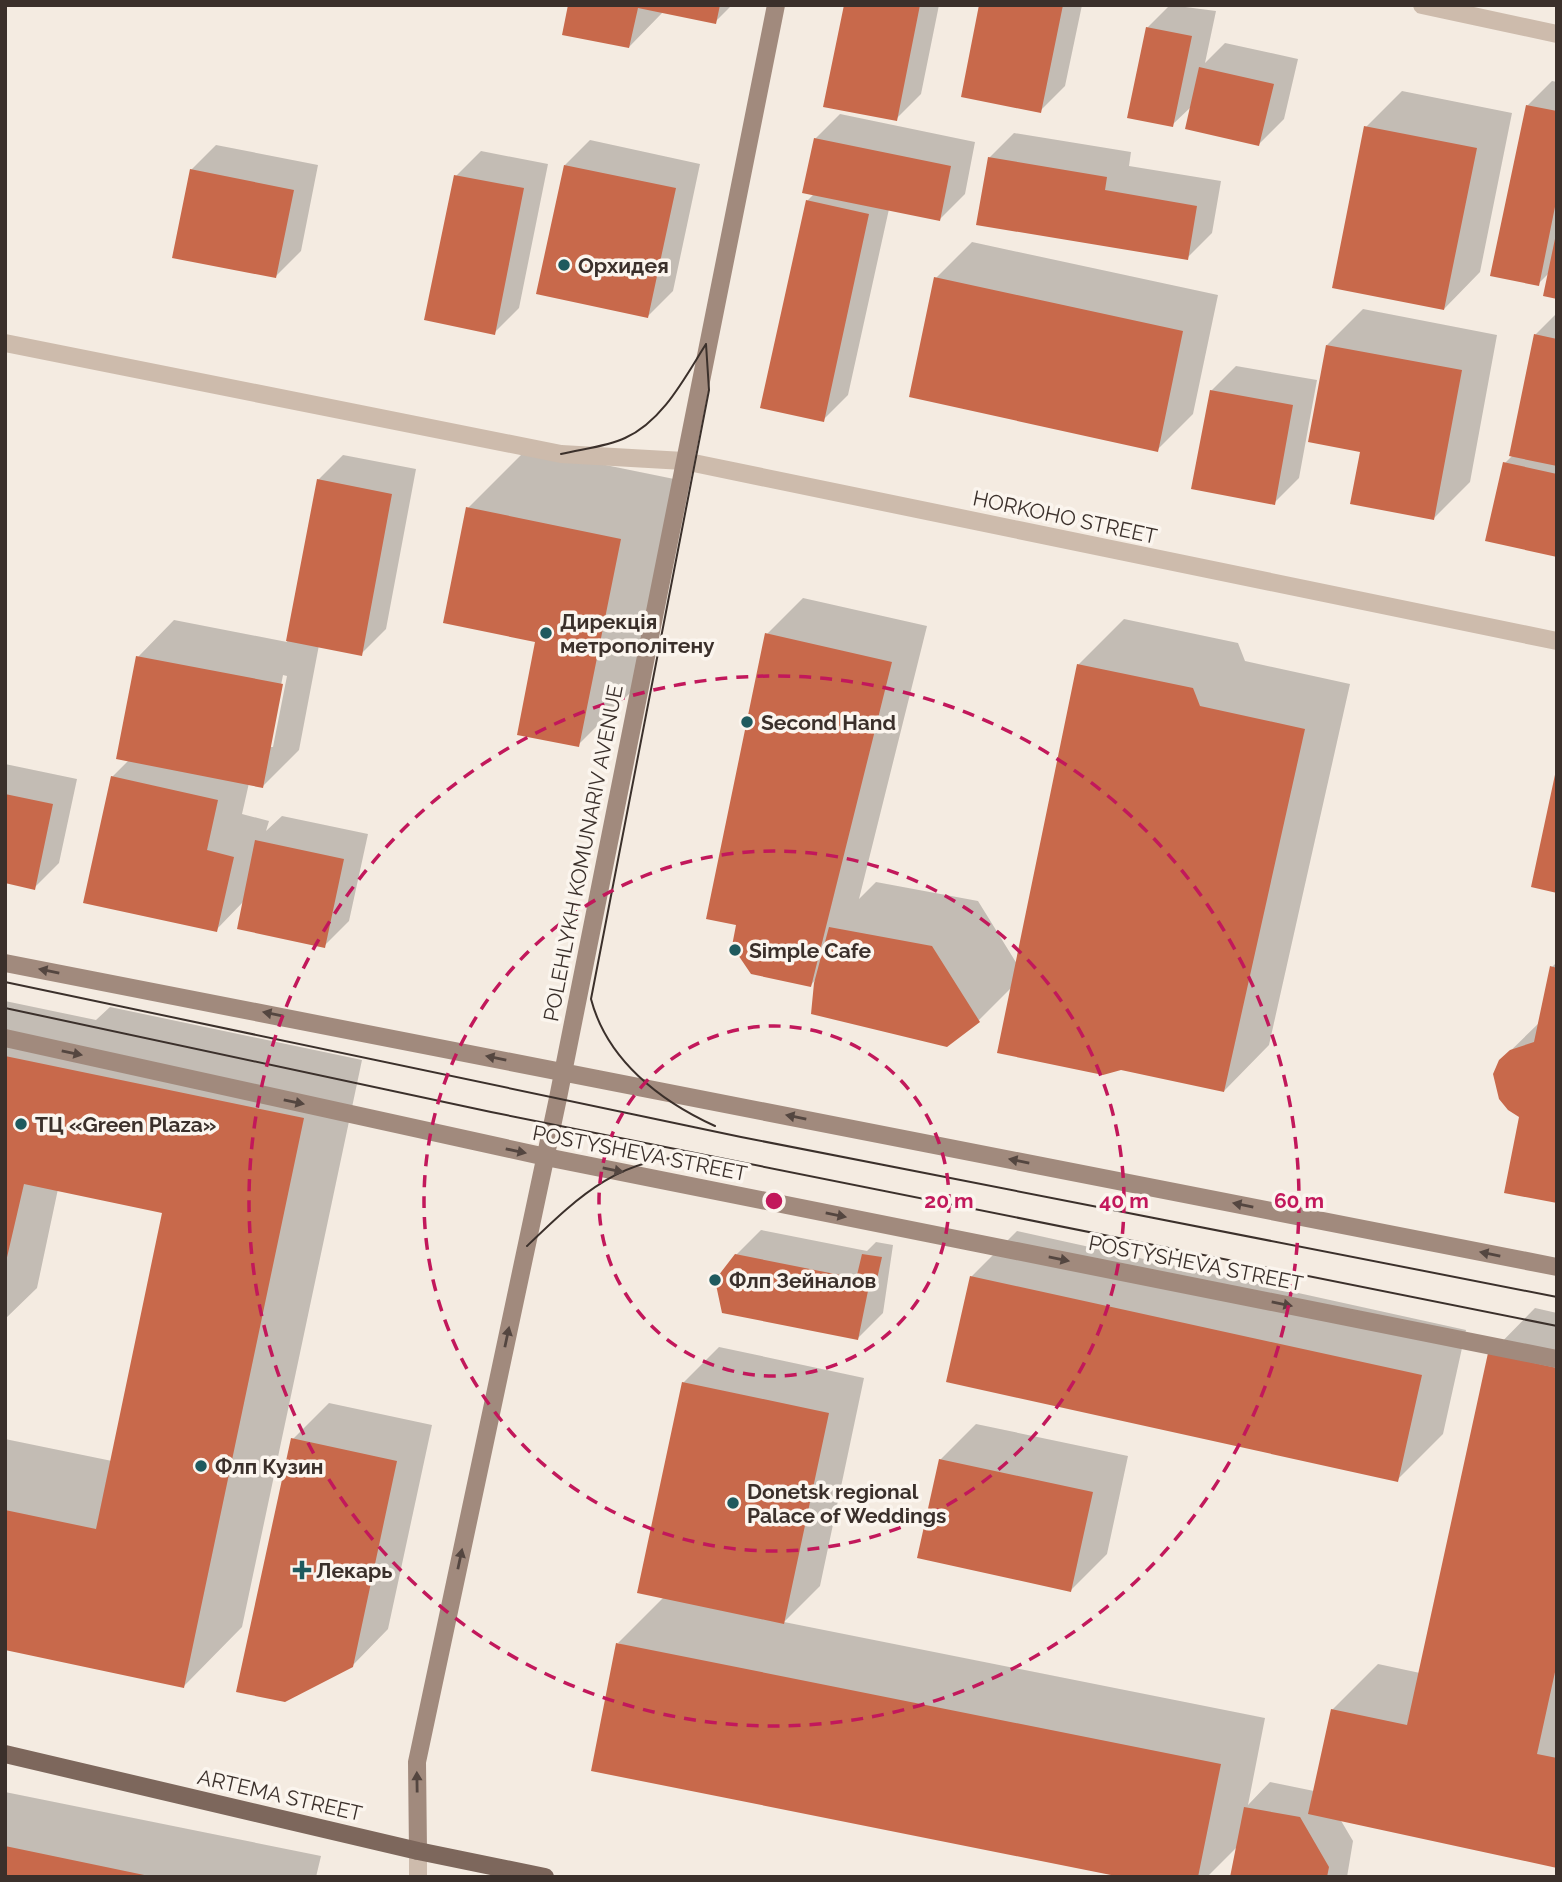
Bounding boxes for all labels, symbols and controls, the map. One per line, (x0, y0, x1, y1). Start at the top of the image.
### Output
place label: Орхидея (578, 253, 669, 278)
marker: Орхидея (556, 257, 572, 273)
street label: HORKOHO STREET (971, 485, 1160, 549)
place label: Дирекція метрополітену (560, 609, 715, 658)
marker: Дирекція метрополітену (538, 625, 554, 641)
street label: POLEHLYKH KOMUNARIV AVENUE (538, 683, 628, 1023)
place label: Second Hand (761, 710, 896, 735)
marker: Second Hand (739, 714, 755, 730)
place label: Simple Cafe (749, 938, 871, 963)
marker: Simple Cafe (727, 942, 743, 958)
one-way arrow (38, 965, 60, 976)
one-way arrow (262, 1009, 284, 1020)
one-way arrow (61, 1048, 83, 1059)
one-way arrow (485, 1052, 507, 1063)
one-way arrow (283, 1097, 305, 1108)
place label: ТЦ «Green Plaza» (35, 1112, 216, 1137)
one-way arrow (785, 1112, 807, 1123)
marker: ТЦ «Green Plaza» (13, 1116, 29, 1132)
street label: POSTYSHEVA STREET (531, 1120, 750, 1186)
one-way arrow (505, 1145, 527, 1156)
one-way arrow (1008, 1155, 1030, 1166)
one-way arrow (602, 1165, 624, 1176)
text: 20 m (924, 1188, 974, 1213)
text: 40 m (1099, 1188, 1149, 1213)
text: 60 m (1274, 1188, 1324, 1213)
centre of rings (762, 1189, 786, 1213)
one-way arrow (1231, 1199, 1253, 1210)
one-way arrow (825, 1209, 847, 1220)
street label: POSTYSHEVA STREET (1087, 1230, 1306, 1296)
one-way arrow (1479, 1248, 1501, 1259)
one-way arrow (1048, 1254, 1070, 1265)
place label: Флп Зейналов (729, 1268, 876, 1293)
marker: Флп Зейналов (707, 1272, 723, 1288)
one-way arrow (1271, 1298, 1293, 1309)
one-way arrow (502, 1326, 513, 1348)
place label: Флп Кузин (215, 1454, 323, 1479)
marker: Флп Кузин (193, 1458, 209, 1474)
place label: Donetsk regional Palace of Weddings (747, 1479, 946, 1528)
marker: Donetsk regional Palace of Weddings (725, 1495, 741, 1511)
one-way arrow (455, 1548, 466, 1570)
place label: Лекарь (316, 1558, 392, 1583)
marker: Лекарь (294, 1562, 310, 1578)
street label: ARTEMA STREET (195, 1764, 365, 1826)
one-way arrow (411, 1771, 423, 1793)

